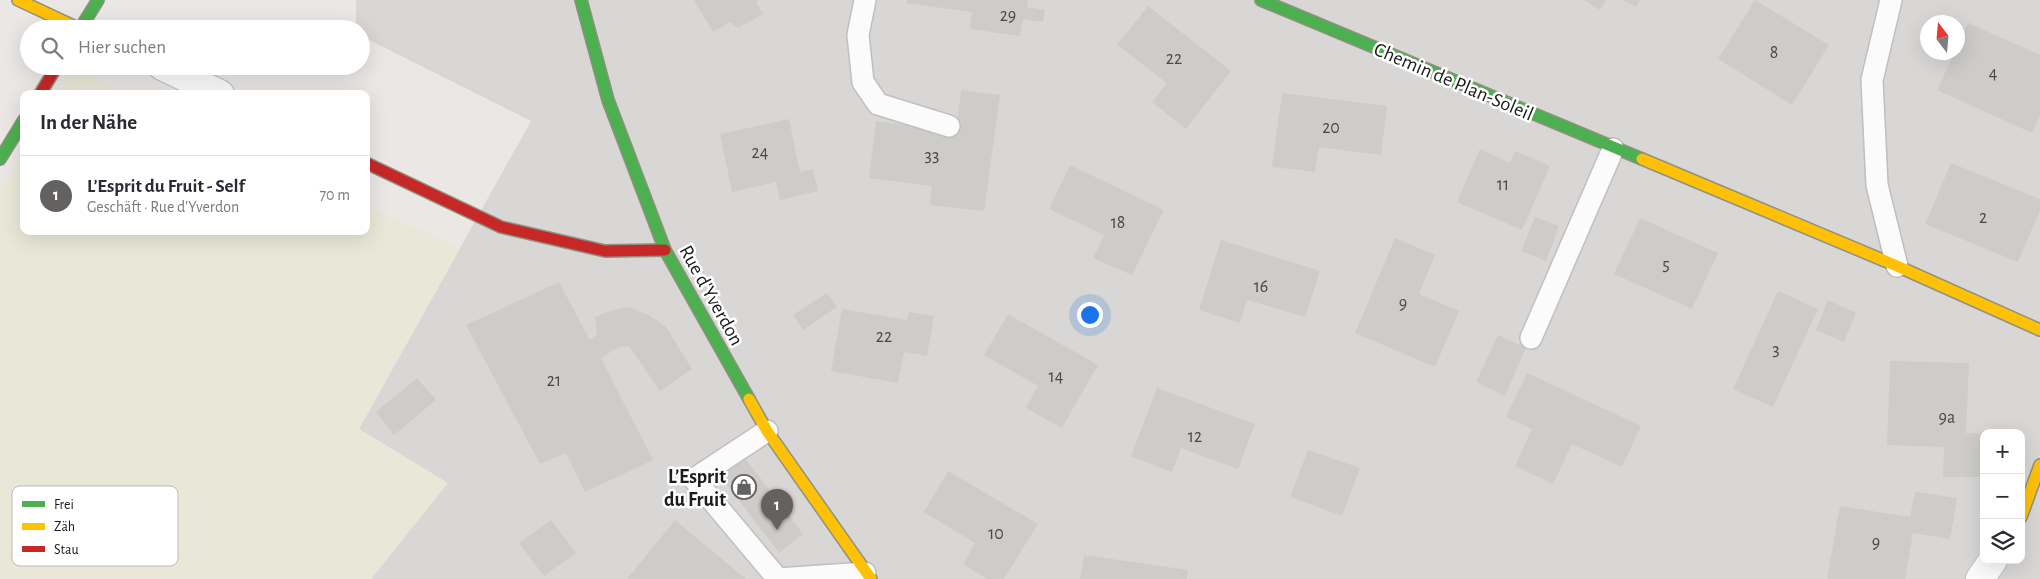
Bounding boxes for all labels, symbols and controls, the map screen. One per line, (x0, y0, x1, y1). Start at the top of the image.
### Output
house number: 29 (1000, 7, 1016, 25)
north arrow (1920, 15, 1965, 60)
search box (20, 20, 370, 75)
icon: search (38, 34, 66, 62)
text: Hier suchen (78, 38, 166, 57)
street label: Chemin de Plan-Soleil (1371, 39, 1536, 125)
house number: 8 (1770, 44, 1778, 62)
house number: 22 (1166, 50, 1182, 68)
house number: 4 (1989, 65, 1998, 83)
text: In der Nähe (40, 112, 137, 133)
house number: 20 (1322, 119, 1340, 137)
house number: 24 (752, 144, 769, 162)
house number: 33 (925, 147, 939, 165)
house number: 11 (1497, 176, 1509, 194)
text: L’Esprit du Fruit - Self (87, 177, 245, 196)
text: 1 (53, 187, 59, 203)
text: 70 m (319, 187, 350, 203)
text: Geschäft · Rue d'Yverdon (87, 199, 239, 215)
house number: 2 (1979, 209, 1987, 227)
house number: 18 (1111, 214, 1125, 232)
street label: Rue d'Yverdon (675, 242, 747, 349)
house number: 5 (1662, 256, 1670, 274)
house number: 16 (1254, 278, 1268, 296)
house number: 9 (1399, 295, 1407, 313)
your location (1077, 302, 1103, 328)
house number: 22 (876, 328, 892, 346)
house number: 3 (1772, 341, 1780, 359)
house number: 14 (1049, 368, 1064, 386)
house number: 21 (547, 372, 561, 390)
house number: 9a (1939, 409, 1955, 427)
house number: 12 (1188, 428, 1202, 446)
map controls (1980, 429, 2025, 564)
button: + (1980, 429, 2025, 474)
place label: L’Esprit du Fruit (664, 467, 726, 510)
shop icon: L’Esprit du Fruit (731, 474, 757, 500)
button: − (1980, 474, 2025, 519)
legend (12, 486, 178, 566)
pin: 1 (761, 489, 793, 530)
text: Frei (54, 498, 74, 512)
button: layers (1980, 519, 2025, 564)
text: Zäh (54, 520, 75, 534)
house number: 10 (988, 525, 1004, 543)
house number: 9 (1872, 534, 1880, 552)
text: Stau (54, 543, 79, 557)

